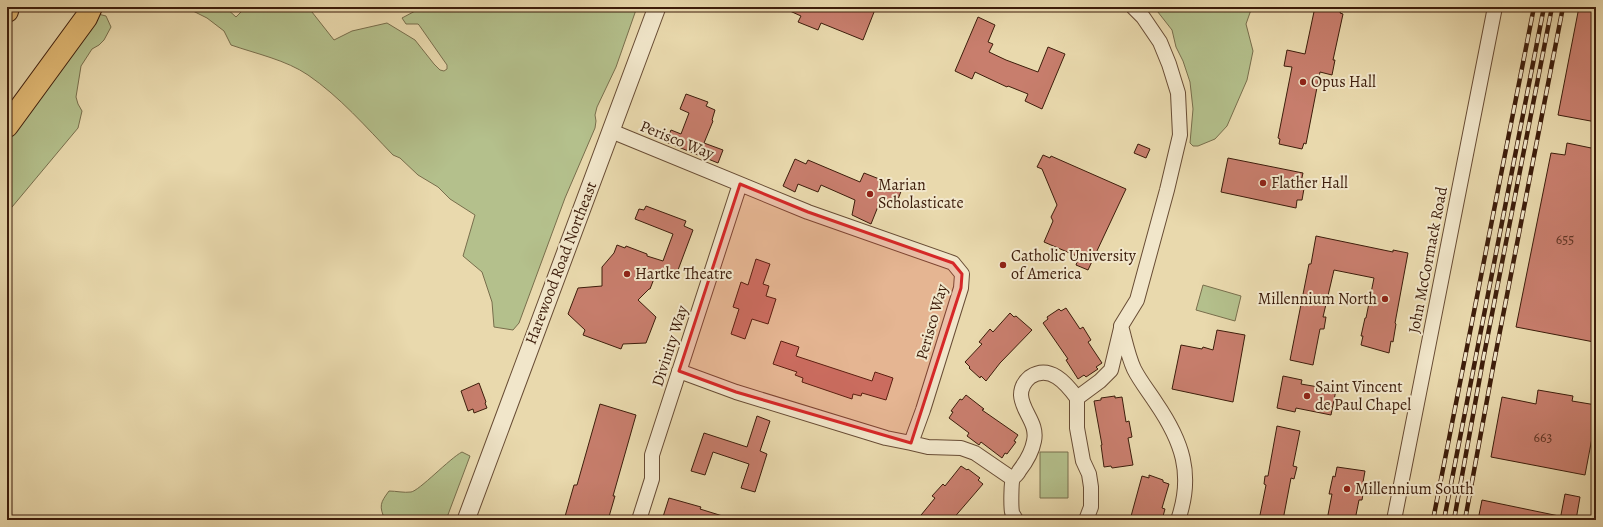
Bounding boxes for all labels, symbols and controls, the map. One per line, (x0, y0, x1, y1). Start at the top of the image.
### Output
place label: Opus Hall (1311, 71, 1376, 93)
marker: Opus Hall (1298, 77, 1308, 87)
street label: Perisco Way (637, 115, 718, 165)
place label: Flather Hall (1271, 172, 1348, 194)
place label: Marian Scholasticate (878, 174, 964, 214)
street label: Harewood Road Northeast (520, 178, 602, 348)
marker: Flather Hall (1258, 178, 1268, 188)
street label: John McCormack Road (1403, 184, 1453, 335)
marker: Marian Scholasticate (865, 189, 875, 199)
house number: 655 (1556, 230, 1574, 249)
place label: Catholic University of America (1011, 245, 1137, 285)
marker: Catholic University of America (998, 260, 1008, 270)
place label: Hartke Theatre (635, 263, 732, 285)
marker: Hartke Theatre (622, 269, 632, 279)
street label: Perisco Way (911, 281, 954, 362)
place label: Millennium North (1258, 288, 1377, 310)
marker: Millennium North (1380, 294, 1390, 304)
street label: Divinity Way (647, 302, 694, 389)
place label: Saint Vincent de Paul Chapel (1315, 376, 1411, 416)
marker: Saint Vincent de Paul Chapel (1302, 391, 1312, 401)
house number: 663 (1534, 428, 1553, 447)
place label: Millennium South (1355, 478, 1474, 500)
marker: Millennium South (1342, 484, 1352, 494)

